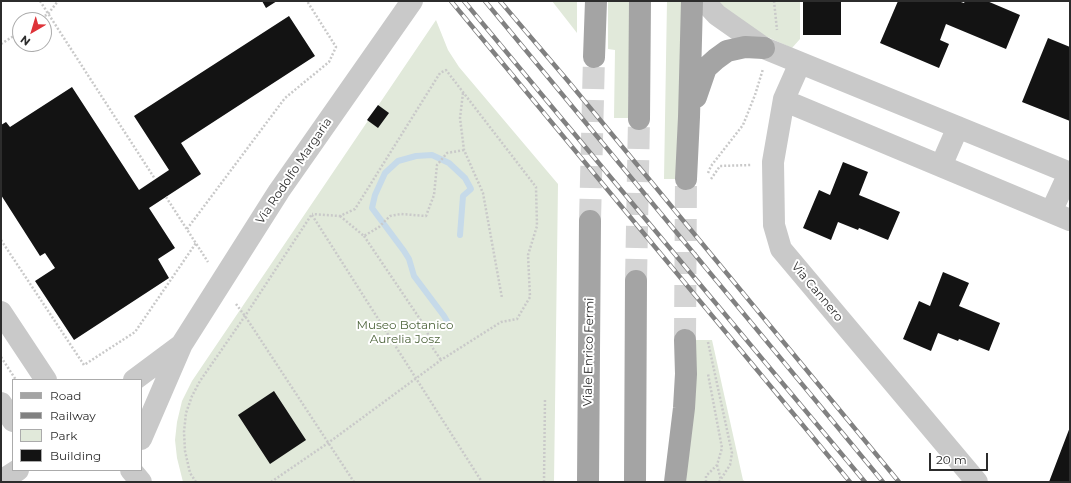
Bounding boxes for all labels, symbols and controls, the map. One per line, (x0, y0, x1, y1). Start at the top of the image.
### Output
north arrow (12, 12, 52, 52)
text: N (17, 32, 33, 49)
street label: Via Rodolfo Margaria (253, 115, 335, 227)
street label: Via Cannero (788, 260, 846, 324)
street label: Viale Enrico Fermi (581, 297, 597, 407)
park label: Museo Botanico Aurelia Josz (356, 318, 454, 346)
legend (12, 379, 142, 471)
text: Road (50, 388, 81, 403)
text: Railway (50, 408, 96, 423)
text: Park (50, 428, 77, 443)
scale bar (931, 445, 990, 471)
text: Building (50, 448, 101, 463)
text: 20 m (936, 452, 967, 467)

